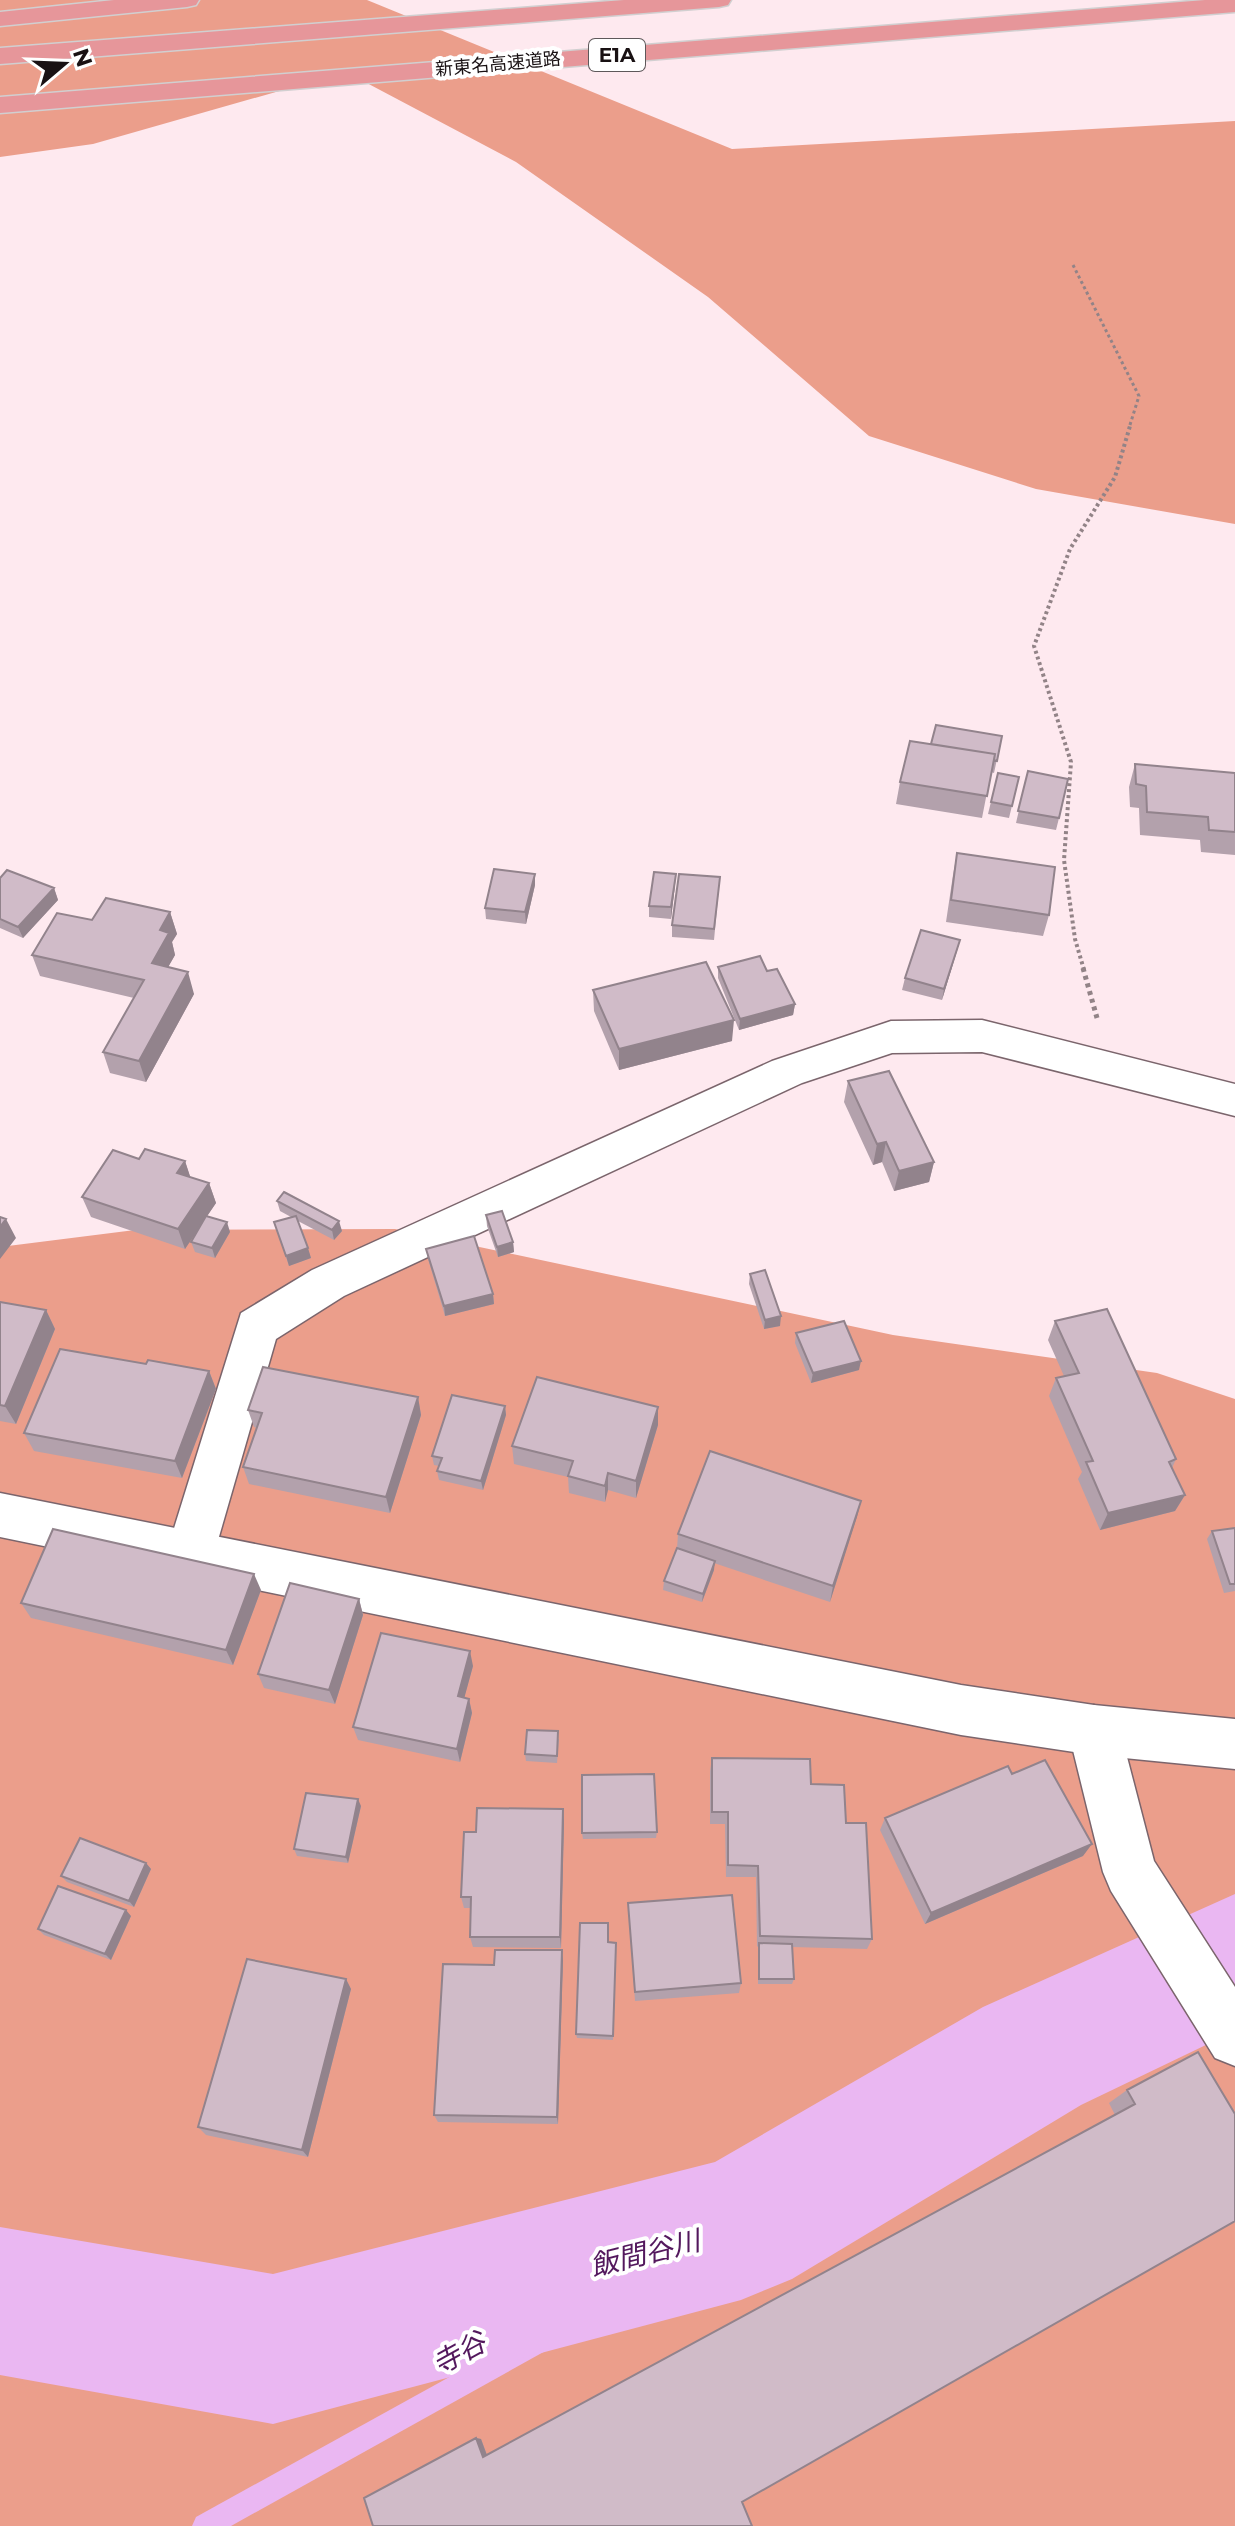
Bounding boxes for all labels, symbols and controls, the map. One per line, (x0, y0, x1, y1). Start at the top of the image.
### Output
north arrow (24, 24, 104, 104)
road number: E1A (589, 39, 645, 71)
text: N (67, 45, 98, 70)
street label: 新東名高速道路 (434, 48, 562, 80)
water label: 飯間谷川 (587, 2222, 706, 2283)
water label: 寺谷 (426, 2324, 493, 2381)

